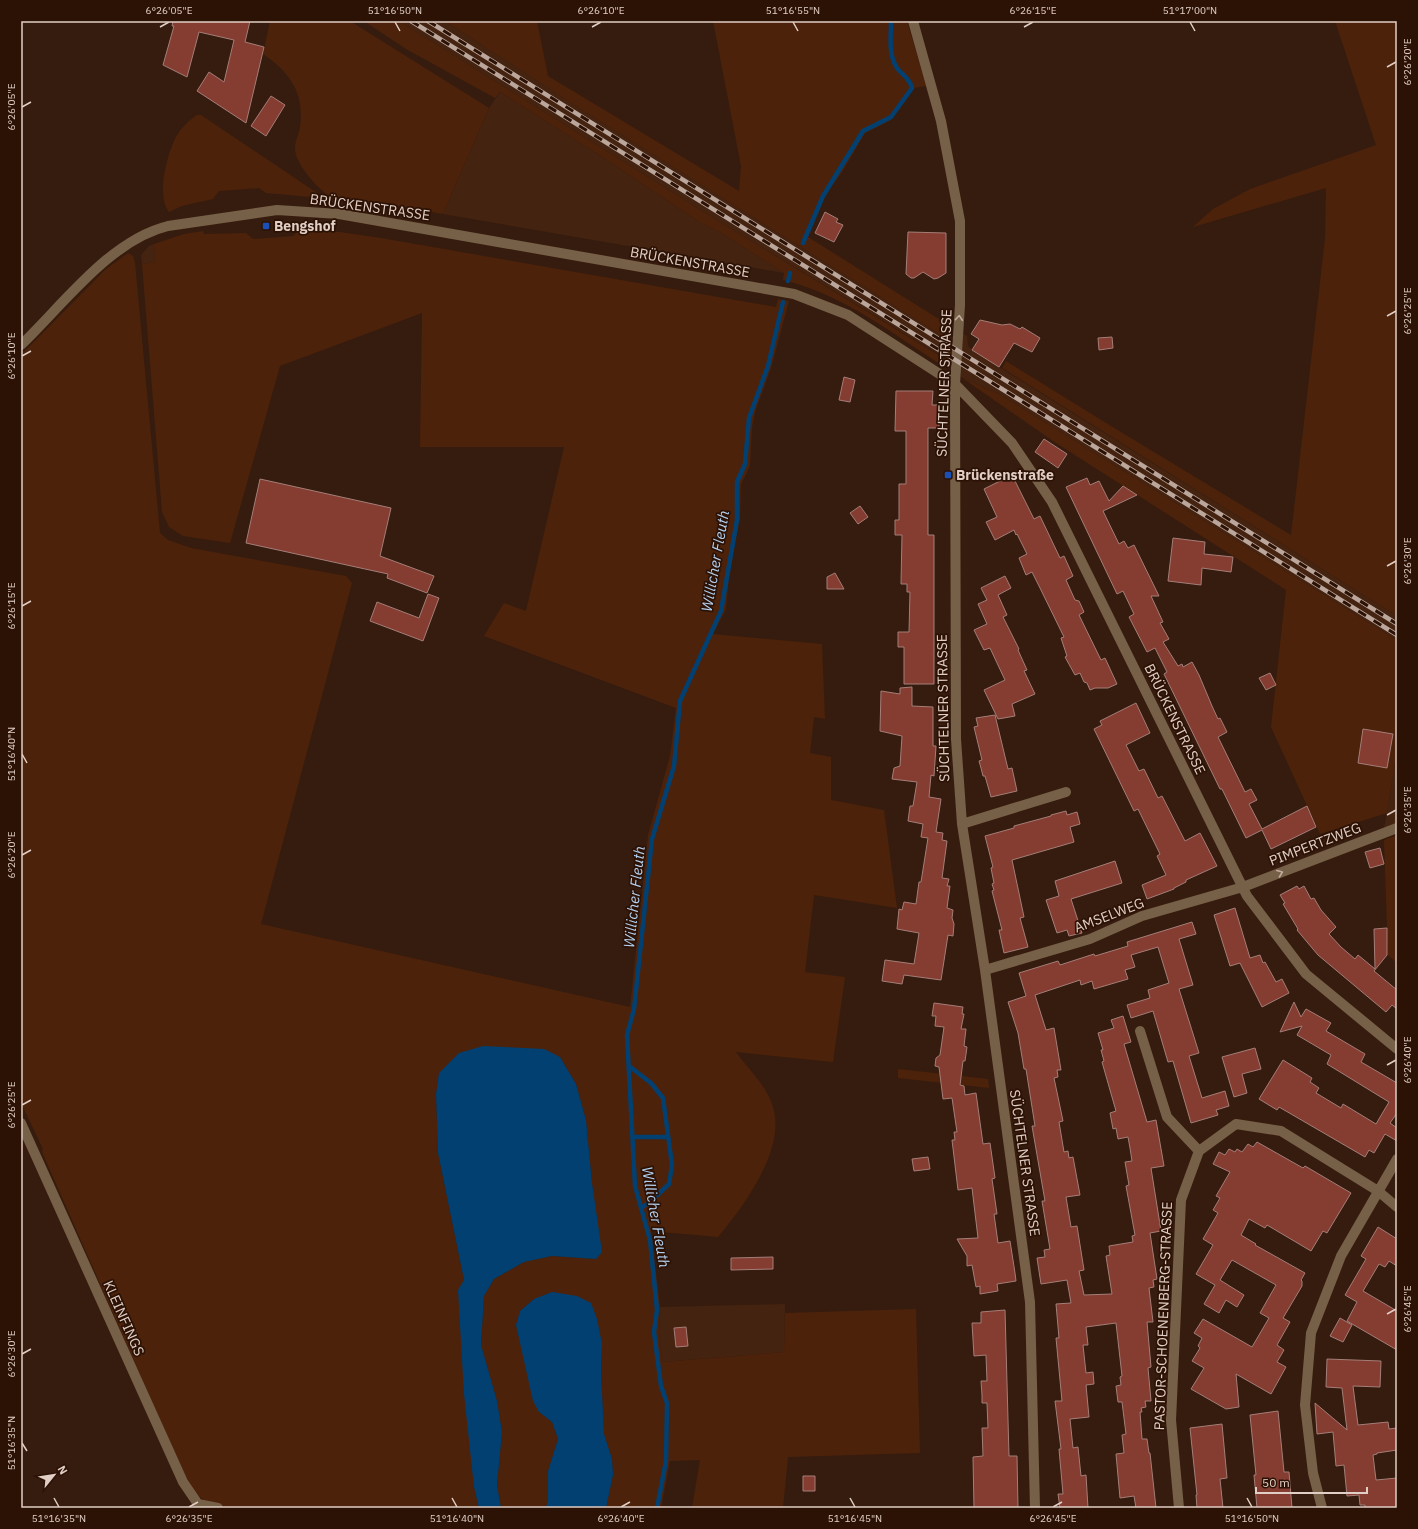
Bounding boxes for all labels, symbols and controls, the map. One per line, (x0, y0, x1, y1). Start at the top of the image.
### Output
text: 6°26'05"E (145, 4, 193, 17)
text: 51°16'50"N (368, 4, 422, 17)
text: 6°26'10"E (577, 4, 625, 17)
text: 51°16'55"N (766, 4, 820, 17)
text: 6°26'15"E (1009, 4, 1057, 17)
text: 51°17'00"N (1163, 4, 1217, 17)
text: 6°26'20"E (1401, 38, 1414, 86)
text: 6°26'05"E (5, 83, 18, 131)
street label: BRÜCKENSTRASSE (309, 190, 431, 224)
place label: Bengshof (274, 217, 336, 235)
marker: Bengshof (261, 221, 271, 231)
street label: BRÜCKENSTRASSE (629, 243, 751, 281)
text: 6°26'25"E (1401, 287, 1414, 335)
street label: SÜCHTELNER STRASSE (932, 309, 956, 457)
one-way arrow (955, 315, 964, 321)
text: 6°26'10"E (5, 332, 18, 380)
place label: Brückenstraße (956, 466, 1054, 484)
marker: Brückenstraße (943, 470, 953, 480)
water label: Willicher Fleuth (697, 509, 733, 613)
text: 6°26'30"E (1401, 537, 1414, 585)
text: 6°26'15"E (5, 582, 18, 630)
street label: SÜCHTELNER STRASSE (933, 634, 953, 782)
street label: BRÜCKENSTRASSE (1140, 661, 1210, 777)
text: 51°16'40"N (5, 727, 18, 781)
text: 6°26'35"E (1401, 786, 1414, 834)
street label: PIMPERTZWEG (1266, 818, 1364, 870)
text: 6°26'20"E (5, 831, 18, 879)
water label: Willicher Fleuth (619, 845, 649, 949)
one-way arrow (1276, 869, 1283, 877)
street label: AMSELWEG (1071, 893, 1147, 937)
text: 6°26'40"E (1401, 1036, 1414, 1084)
text: 6°26'25"E (5, 1081, 18, 1129)
street label: SÜCHTELNER STRASSE (1006, 1089, 1044, 1237)
water label: Willicher Fleuth (638, 1165, 674, 1269)
street label: PASTOR-SCHOENENBERG-STRASSE (1150, 1201, 1176, 1431)
street label: KLEINFINGS (99, 1277, 149, 1359)
text: 6°26'45"E (1401, 1285, 1414, 1333)
text: 6°26'30"E (5, 1330, 18, 1378)
text: 51°16'35"N (5, 1416, 18, 1470)
north arrow (34, 1455, 74, 1495)
text: N (55, 1463, 71, 1477)
scale bar (1256, 1469, 1367, 1495)
text: 50 m (1262, 1475, 1290, 1490)
text: 51°16'35"N (32, 1512, 86, 1525)
text: 6°26'35"E (165, 1512, 213, 1525)
text: 51°16'40"N (430, 1512, 484, 1525)
text: 6°26'40"E (597, 1512, 645, 1525)
text: 51°16'45"N (828, 1512, 882, 1525)
text: 6°26'45"E (1029, 1512, 1077, 1525)
text: 51°16'50"N (1225, 1512, 1279, 1525)

